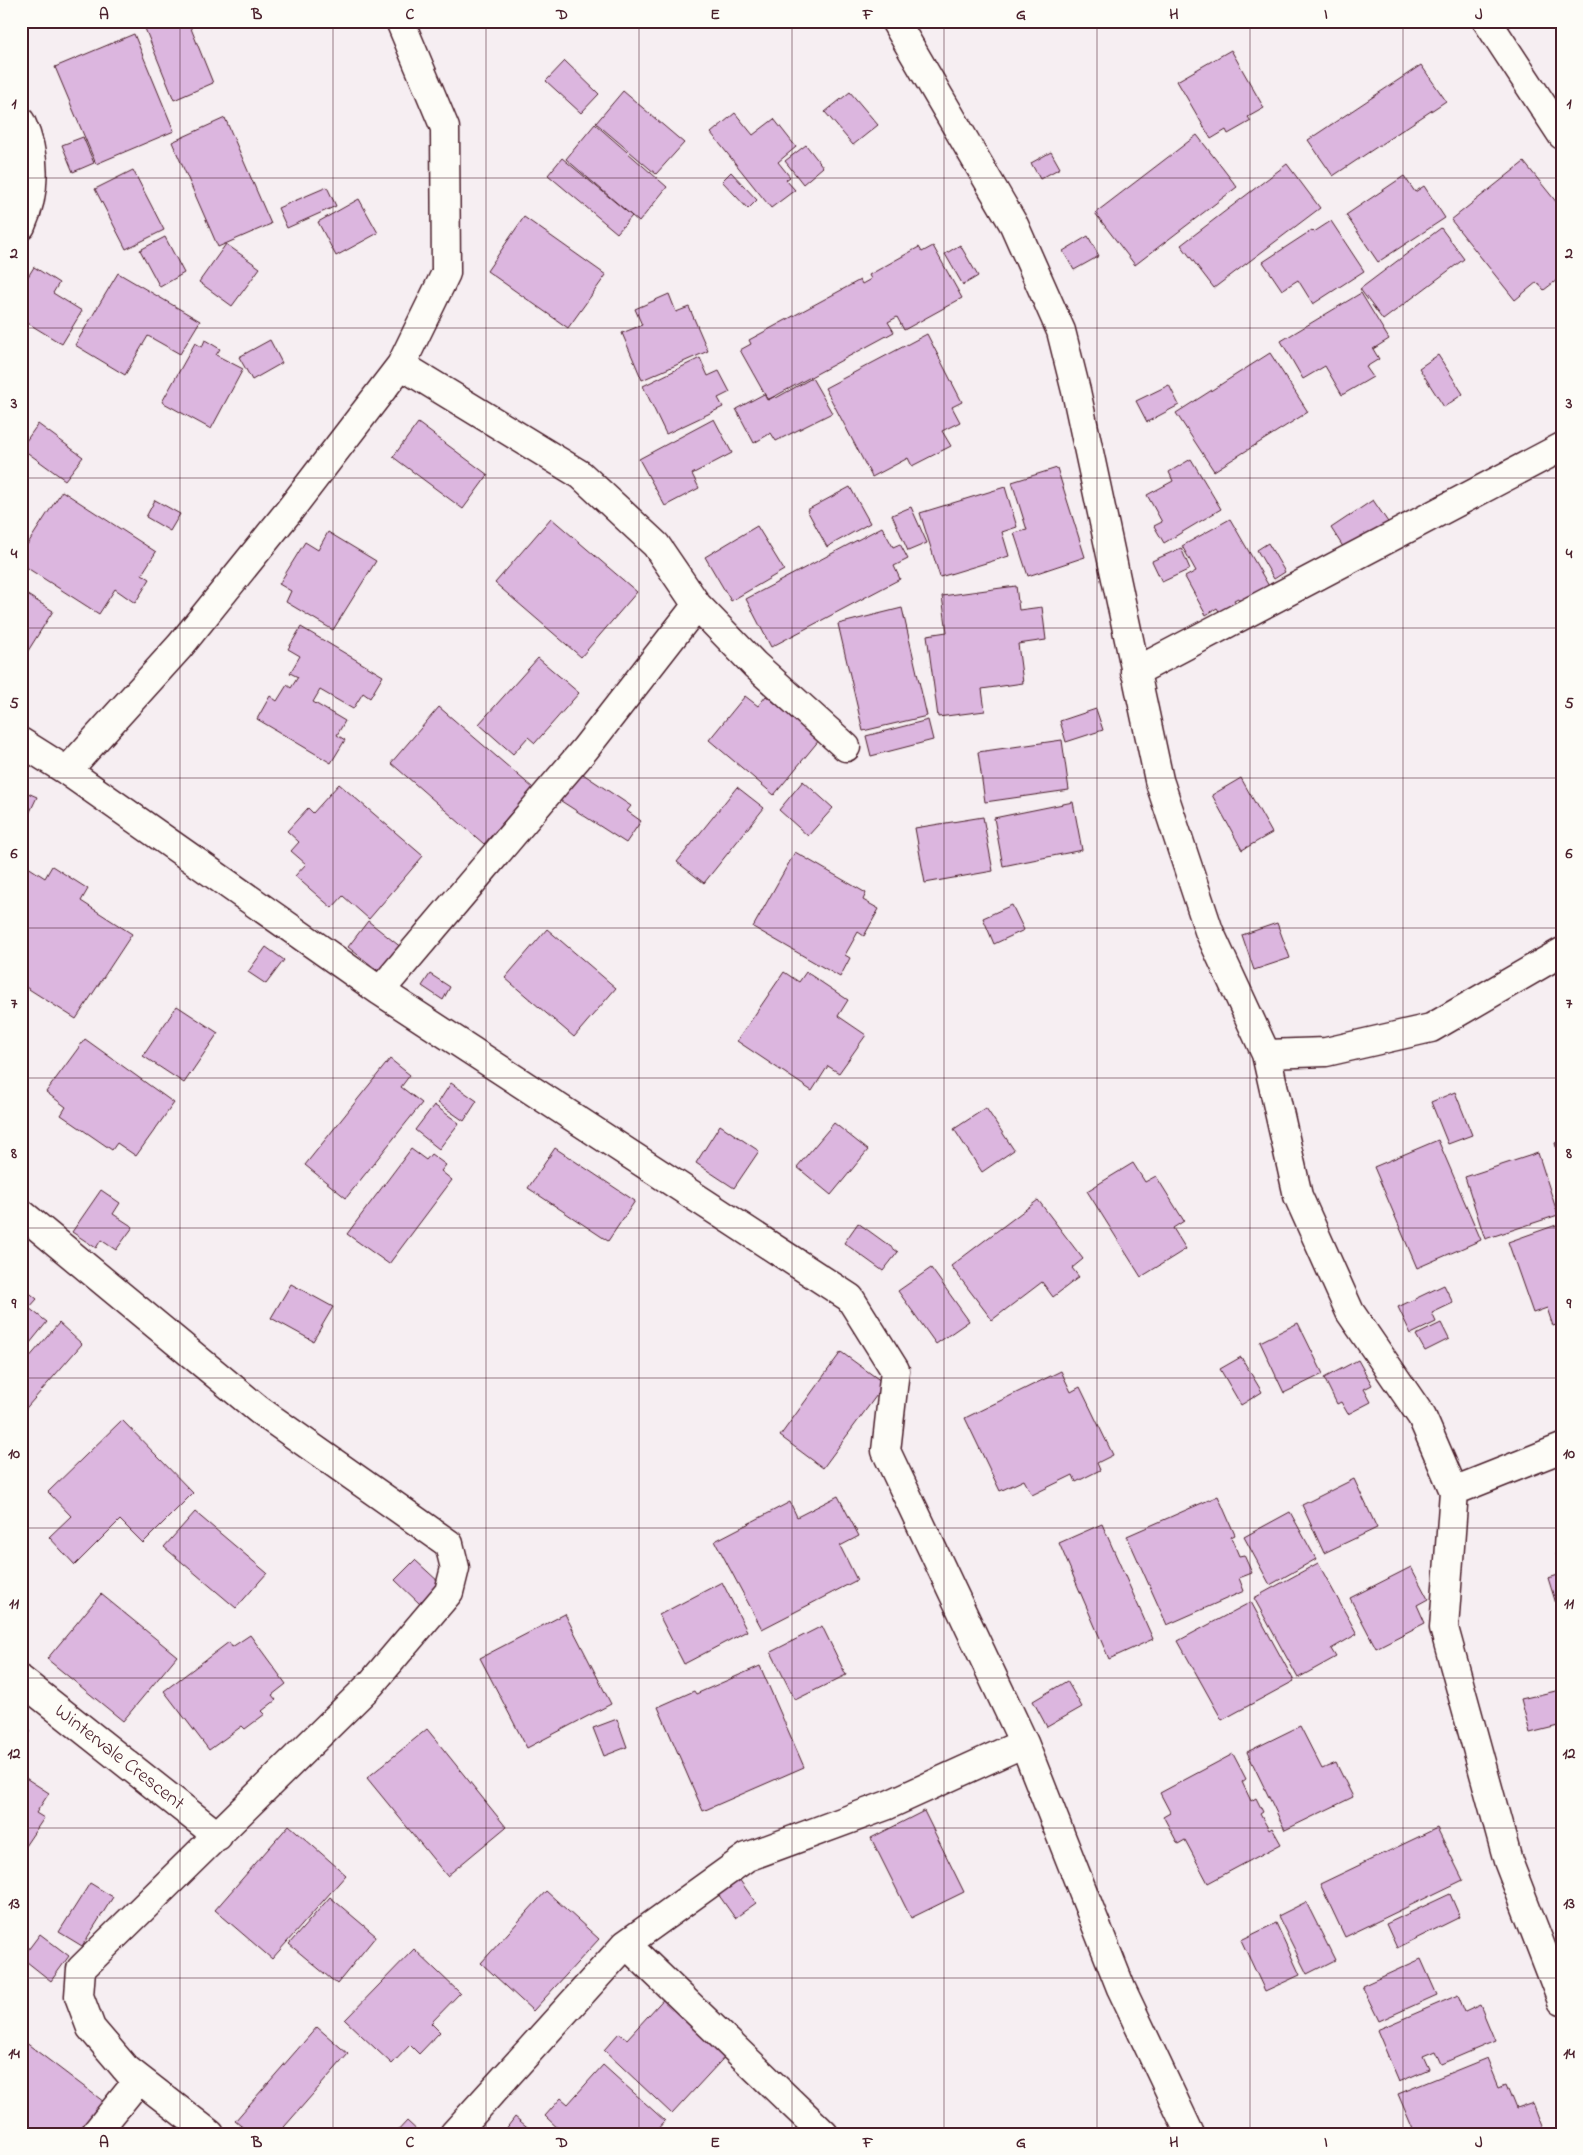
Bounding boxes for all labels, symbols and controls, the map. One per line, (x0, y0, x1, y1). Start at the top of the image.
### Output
text: A (99, 3, 109, 27)
text: B (251, 3, 263, 27)
text: C (406, 3, 415, 27)
text: D (555, 3, 568, 27)
text: E (710, 3, 720, 27)
text: F (862, 3, 874, 27)
text: G (1016, 3, 1026, 27)
text: H (1169, 3, 1179, 27)
text: I (1324, 3, 1328, 27)
text: J (1475, 3, 1483, 27)
text: 1 (11, 92, 17, 116)
text: 1 (1566, 92, 1572, 116)
text: 2 (9, 242, 18, 266)
text: 2 (1564, 242, 1573, 266)
text: 3 (10, 392, 18, 416)
text: 3 (1565, 392, 1573, 416)
text: 4 (10, 542, 18, 566)
text: 4 (1565, 542, 1573, 566)
text: 5 (9, 692, 19, 716)
text: 5 (1564, 692, 1574, 716)
text: 6 (9, 842, 18, 866)
text: 6 (1564, 842, 1573, 866)
text: 7 (11, 992, 18, 1016)
text: 7 (1566, 992, 1573, 1016)
text: 8 (10, 1142, 17, 1166)
text: 8 (1565, 1142, 1572, 1166)
text: 9 (11, 1292, 17, 1316)
text: 9 (1566, 1292, 1572, 1316)
text: 10 (8, 1442, 20, 1466)
text: 10 (1563, 1442, 1575, 1466)
text: 11 (9, 1592, 20, 1616)
text: 11 (1564, 1592, 1575, 1616)
street label: Wintervale Crescent (48, 1698, 191, 1818)
text: 12 (7, 1742, 21, 1766)
text: 12 (1562, 1742, 1576, 1766)
text: 13 (8, 1892, 20, 1916)
text: 13 (1563, 1892, 1575, 1916)
text: 14 (8, 2042, 20, 2066)
text: 14 (1563, 2042, 1575, 2066)
text: A (99, 2131, 109, 2155)
text: B (251, 2131, 263, 2155)
text: C (406, 2131, 415, 2155)
text: D (555, 2131, 568, 2155)
text: E (710, 2131, 720, 2155)
text: F (862, 2131, 874, 2155)
text: G (1016, 2131, 1026, 2155)
text: H (1169, 2131, 1179, 2155)
text: I (1324, 2131, 1328, 2155)
text: J (1475, 2131, 1483, 2155)

